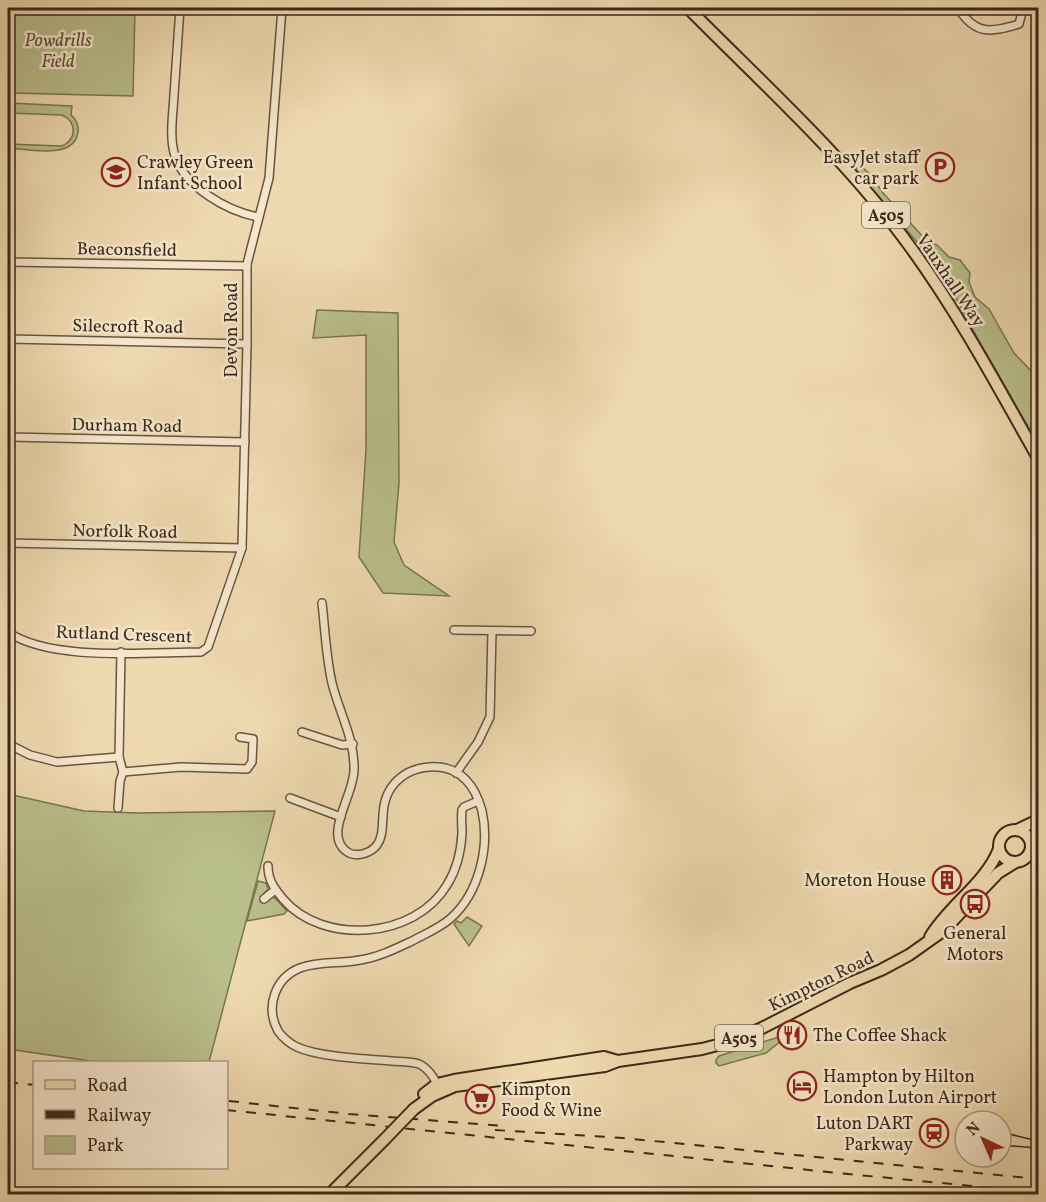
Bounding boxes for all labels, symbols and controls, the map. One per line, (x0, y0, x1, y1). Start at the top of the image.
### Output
park label: Powdrills Field (24, 29, 92, 75)
place label: EasyJet staff car park (823, 146, 921, 192)
place label: Crawley Green Infant School (137, 151, 254, 197)
parking icon: EasyJet staff car park (924, 151, 956, 183)
school or university icon: Crawley Green Infant School (100, 156, 132, 188)
road number: A505 (862, 202, 910, 228)
street label: Vauxhall Way (909, 229, 990, 333)
street label: Beaconsfield (77, 237, 177, 264)
street label: Devon Road (220, 282, 245, 378)
street label: Silecroft Road (72, 314, 184, 341)
street label: Durham Road (71, 413, 183, 440)
street label: Norfolk Road (72, 519, 178, 546)
street label: Rutland Crescent (55, 621, 193, 650)
building icon: Moreton House (931, 864, 963, 896)
place label: Moreton House (804, 869, 926, 894)
bus stop icon: General Motors (959, 888, 991, 920)
place label: General Motors (944, 922, 1006, 968)
street label: Kimpton Road (765, 946, 879, 1019)
restaurant icon: The Coffee Shack (776, 1019, 808, 1051)
place label: The Coffee Shack (813, 1024, 947, 1049)
road number: A505 (715, 1025, 763, 1051)
legend (33, 1061, 228, 1169)
place label: Hampton by Hilton London Luton Airport (823, 1065, 997, 1111)
hotel icon: Hampton by Hilton London Luton Airport (786, 1070, 818, 1102)
text: Road (87, 1074, 128, 1099)
place label: Kimpton Food & Wine (501, 1078, 602, 1124)
supermarket icon: Kimpton Food & Wine (464, 1083, 496, 1115)
text: Railway (87, 1104, 151, 1129)
north arrow (953, 1109, 1013, 1169)
place label: Luton DART Parkway (816, 1112, 913, 1158)
station icon: Luton DART Parkway (918, 1117, 950, 1149)
text: N (962, 1117, 986, 1142)
text: Park (87, 1134, 124, 1159)

